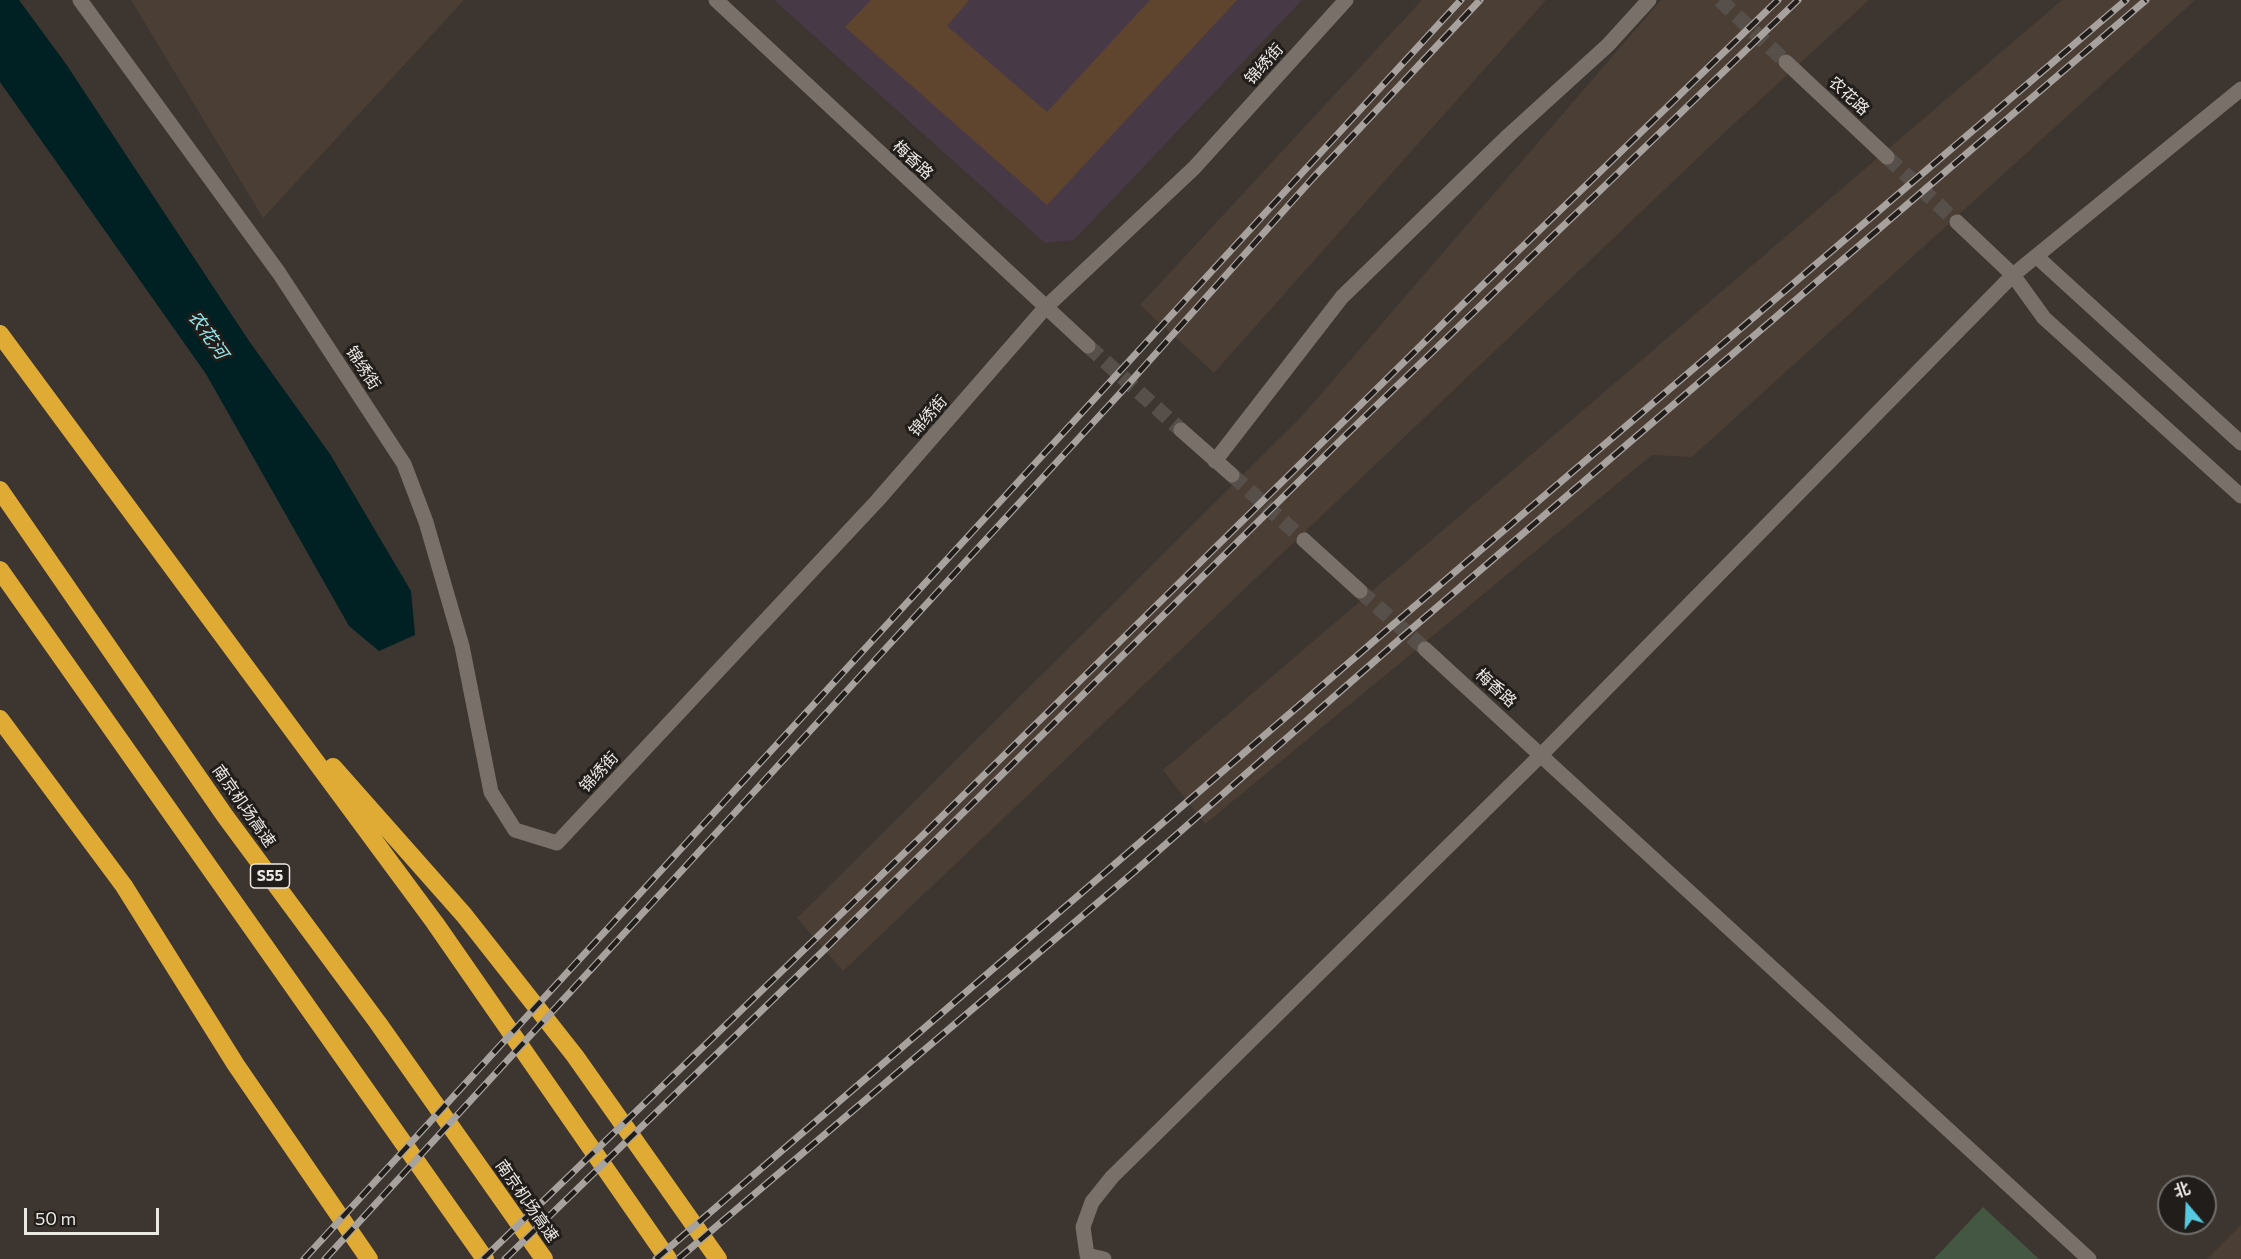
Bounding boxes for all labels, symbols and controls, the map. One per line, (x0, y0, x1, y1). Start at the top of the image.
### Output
street label: 锦绣街 (1241, 40, 1287, 88)
street label: 农花路 (1825, 73, 1873, 119)
street label: 梅香路 (889, 137, 937, 183)
water label: 农花河 (184, 307, 232, 363)
street label: 锦绣街 (342, 343, 384, 393)
street label: 锦绣街 (905, 392, 951, 440)
street label: 梅香路 (1472, 665, 1520, 711)
street label: 锦绣街 (576, 748, 622, 796)
street label: 南京机场高速 (209, 761, 279, 851)
road number: S55 (250, 864, 290, 888)
street label: 南京机场高速 (492, 1156, 562, 1246)
north arrow (2157, 1175, 2217, 1235)
text: 北 (2171, 1178, 2192, 1201)
scale bar (27, 1196, 162, 1234)
text: 50 m (35, 1207, 76, 1229)

